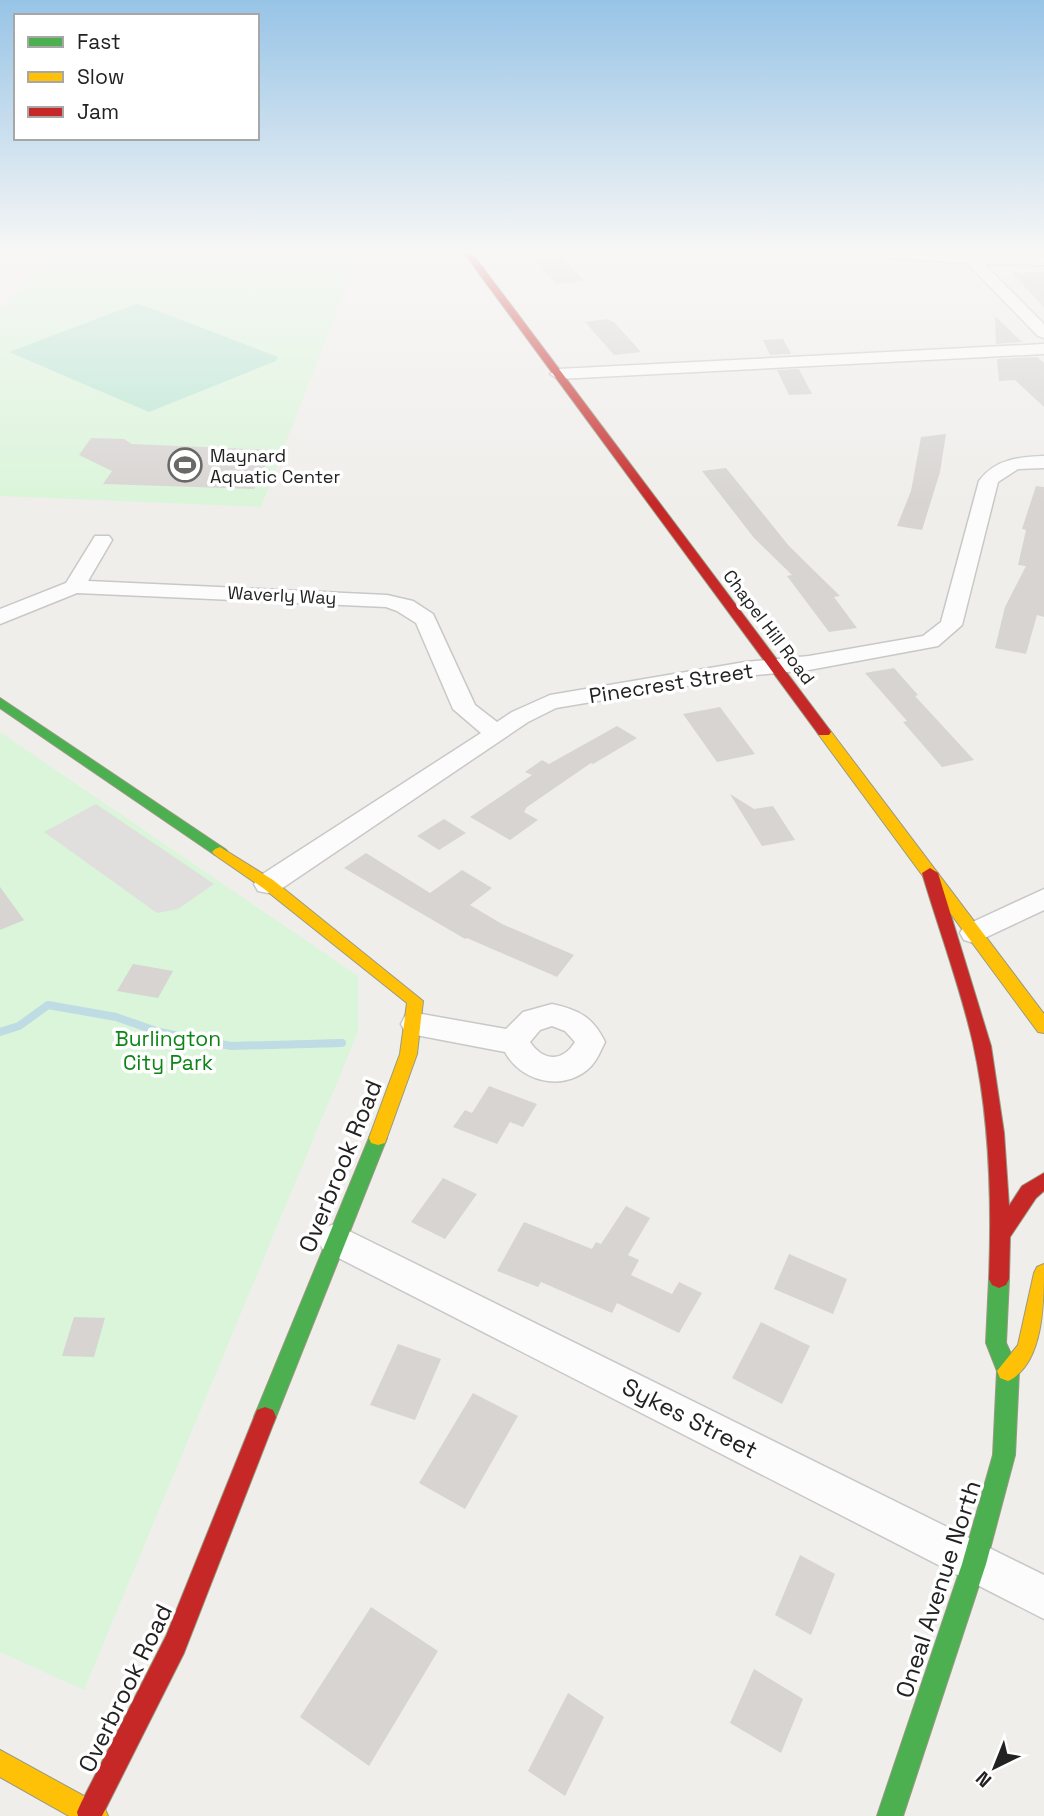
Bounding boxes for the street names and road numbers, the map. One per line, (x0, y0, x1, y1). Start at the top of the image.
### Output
street label: Chapel Hill Road (718, 565, 820, 689)
street label: Waverly Way (227, 581, 337, 609)
street label: Pinecrest Street (587, 657, 755, 709)
street label: Overbrook Road (291, 1075, 389, 1257)
street label: Sykes Street (617, 1371, 763, 1465)
street label: Oneal Avenue North (888, 1476, 988, 1702)
street label: Overbrook Road (71, 1599, 179, 1777)

